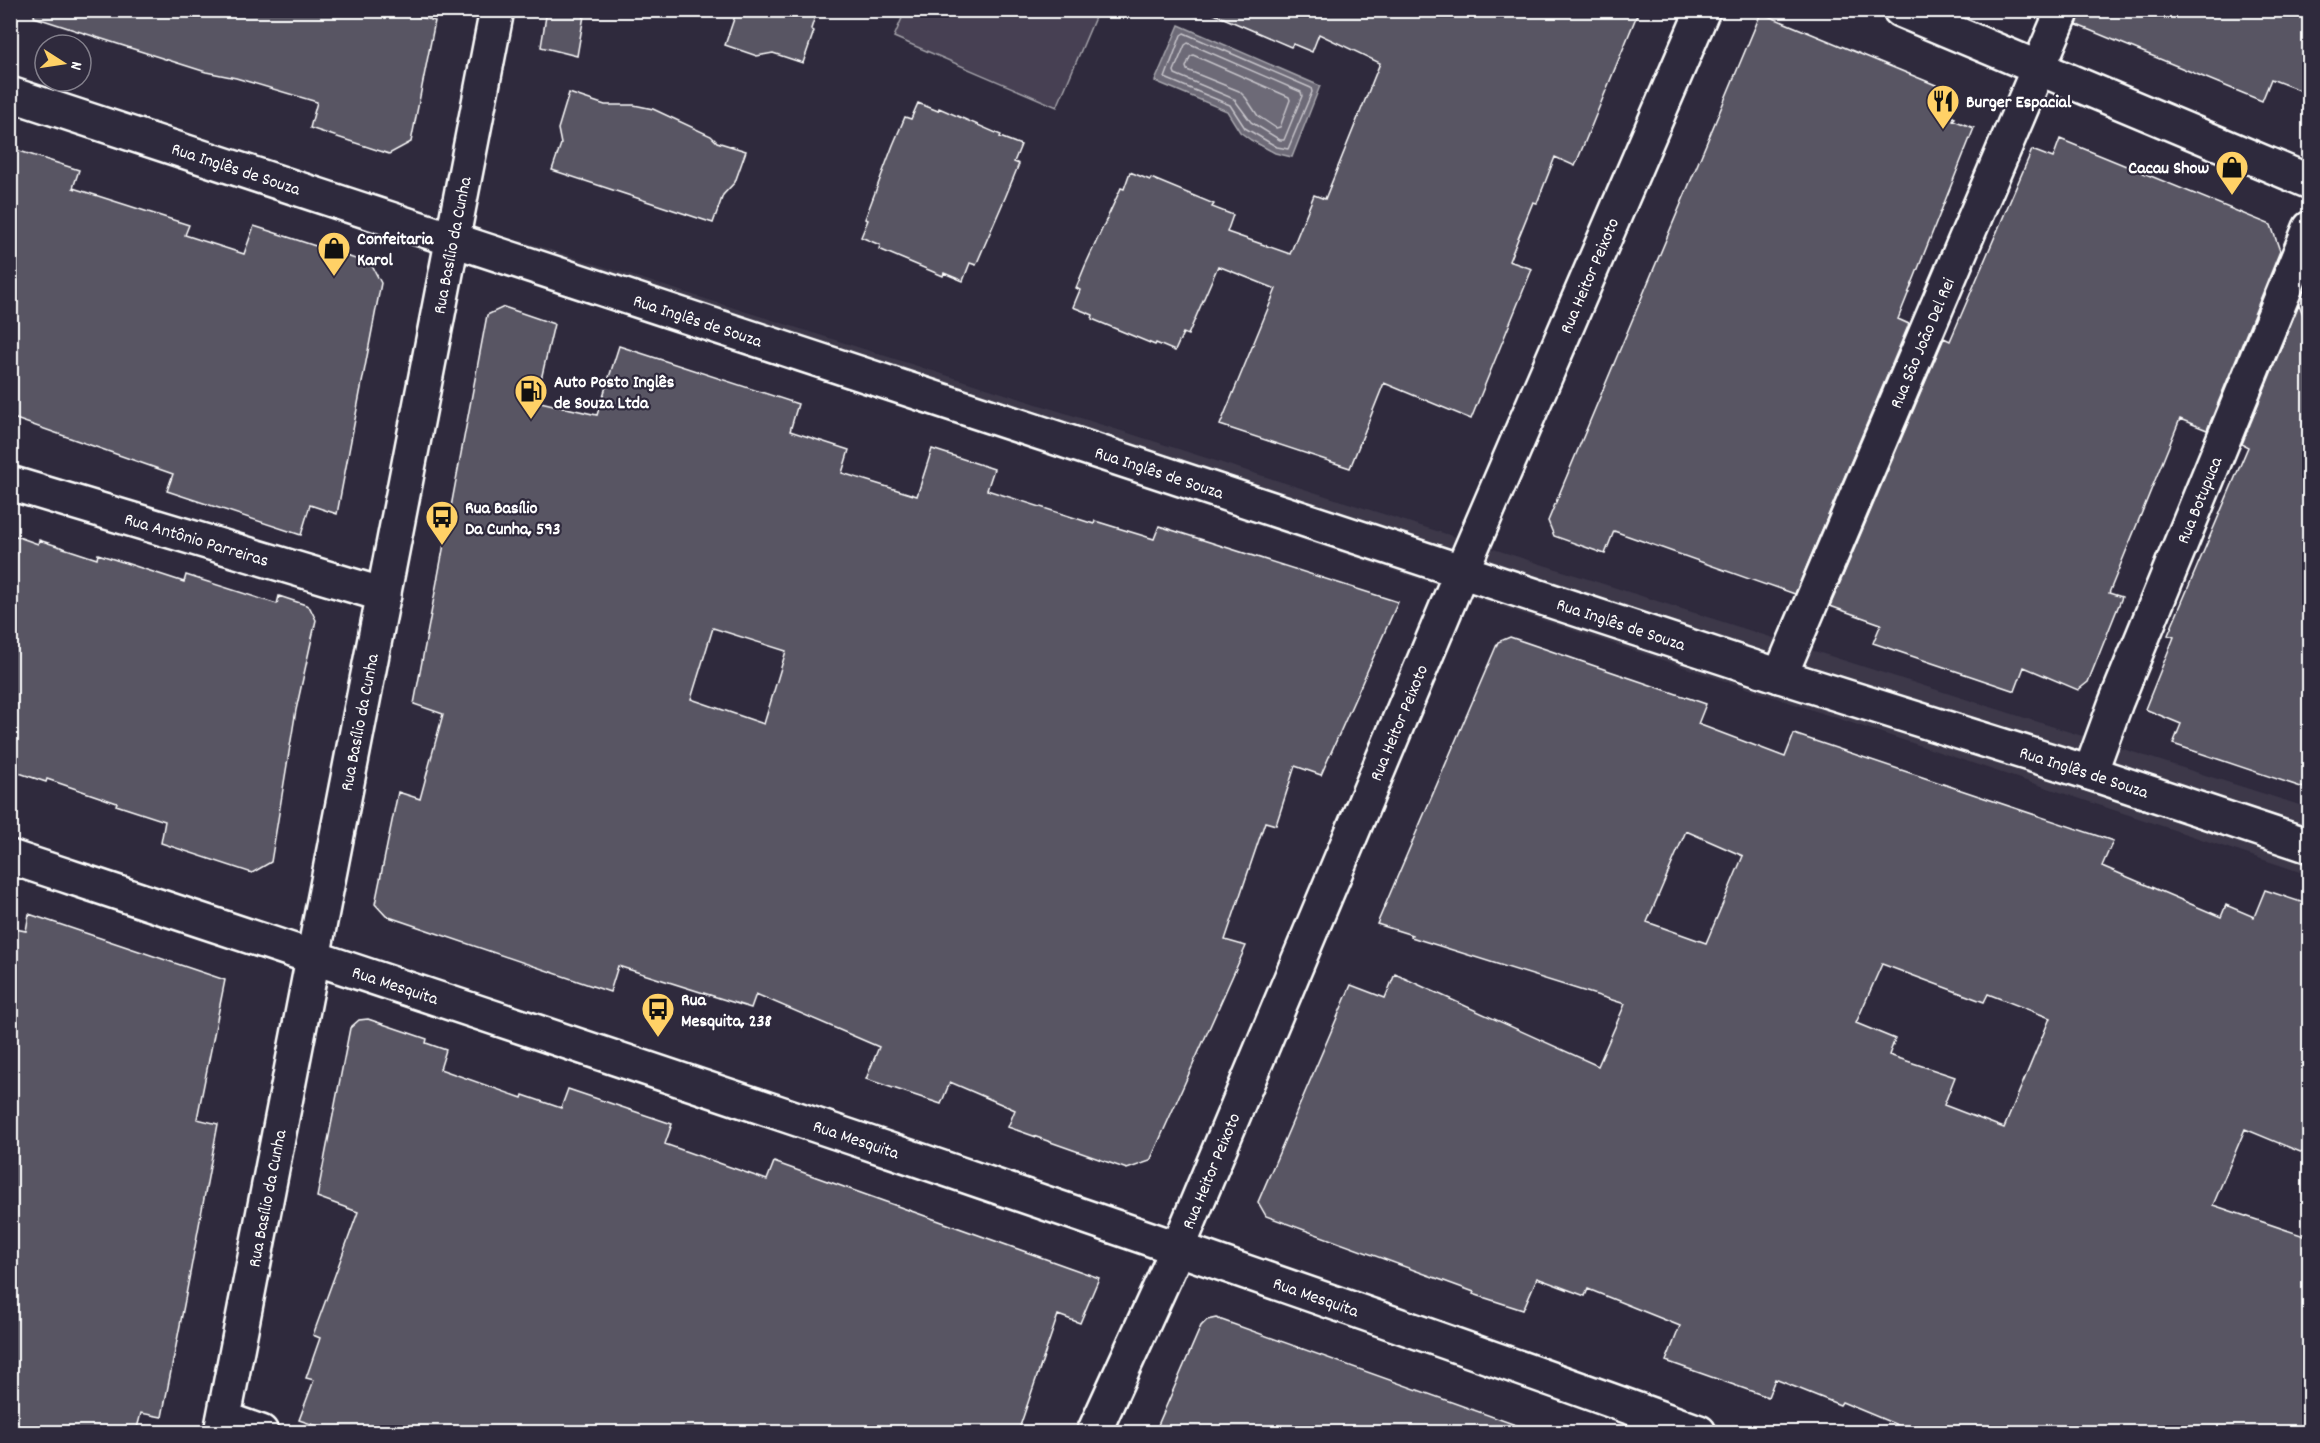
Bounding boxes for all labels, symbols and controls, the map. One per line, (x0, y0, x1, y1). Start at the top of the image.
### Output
north arrow (33, 33, 93, 93)
text: N (63, 59, 87, 72)
restaurant icon: Burger Espacial (1925, 83, 1961, 130)
place label: Burger Espacial (1966, 91, 2072, 116)
street label: Rua Inglês de Souza (168, 138, 303, 204)
shop icon: Cacau Show (2214, 149, 2250, 196)
place label: Cacau Show (2128, 157, 2209, 182)
street label: Rua Basílio da Cunha (428, 174, 479, 316)
street label: Rua Heitor Peixoto (1555, 215, 1627, 338)
place label: Confeitaria Karol (357, 228, 434, 274)
shop icon: Confeitaria Karol (316, 230, 352, 277)
street label: Rua São João Del Rei (1885, 275, 1963, 413)
street label: Rua Inglês de Souza (629, 290, 765, 356)
place label: Auto Posto Inglês de Souza Ltda (554, 371, 675, 417)
fuel station icon: Auto Posto Inglês de Souza Ltda (513, 373, 549, 420)
street label: Rua Inglês de Souza (1091, 441, 1227, 507)
street label: Rua Botupuca (2172, 453, 2230, 548)
place label: Rua Basílio Da Cunha, 593 (465, 497, 561, 543)
bus stop icon: Rua Basílio Da Cunha, 593 (424, 499, 460, 546)
street label: Rua Antônio Parreiras (121, 508, 271, 575)
street label: Rua Inglês de Souza (1553, 593, 1689, 659)
street label: Rua Basílio da Cunha (336, 651, 387, 794)
street label: Rua Heitor Peixoto (1365, 662, 1436, 785)
street label: Rua Inglês de Souza (2016, 742, 2152, 807)
street label: Rua Mesquita (348, 961, 441, 1013)
place label: Rua Mesquita, 238 (681, 989, 772, 1035)
bus stop icon: Rua Mesquita, 238 (640, 991, 676, 1038)
street label: Rua Heitor Peixoto (1177, 1110, 1248, 1234)
street label: Rua Mesquita (809, 1115, 902, 1168)
street label: Rua Basílio da Cunha (243, 1127, 294, 1270)
street label: Rua Mesquita (1269, 1272, 1362, 1325)

